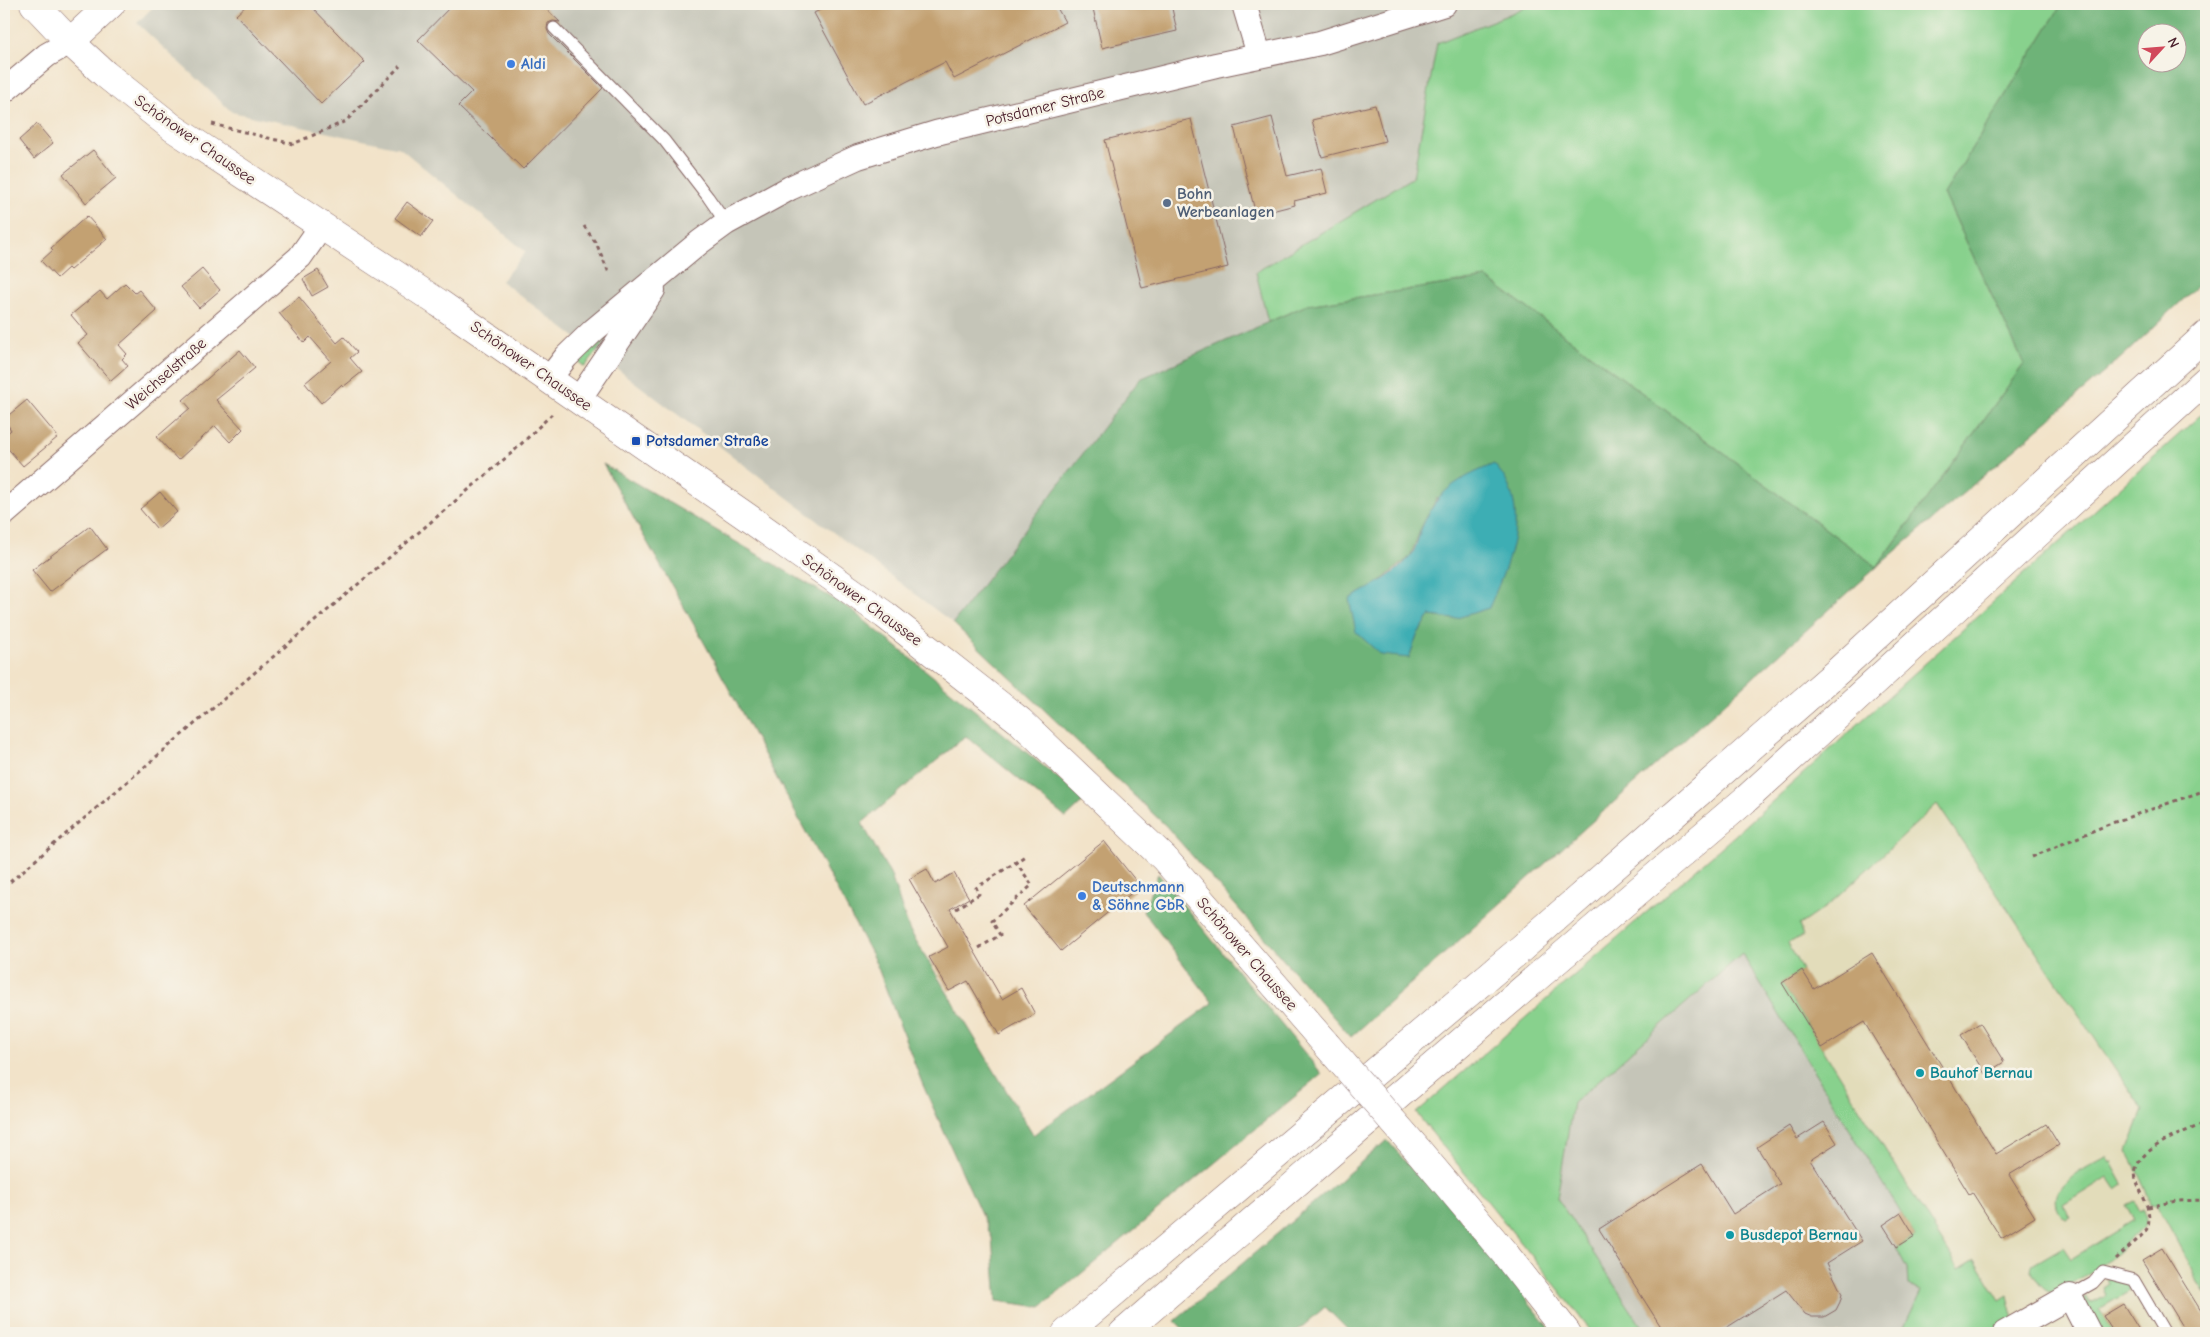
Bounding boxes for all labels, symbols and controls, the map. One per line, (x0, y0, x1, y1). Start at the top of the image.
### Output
north arrow (2138, 22, 2188, 72)
text: N (2164, 35, 2183, 50)
place label: Aldi (521, 55, 546, 73)
marker: Aldi (505, 58, 517, 70)
street label: Potsdamer Straße (984, 84, 1106, 130)
street label: Schönower Chaussee (131, 91, 259, 189)
place label: Bohn Werbeanlagen (1177, 185, 1274, 221)
marker: Bohn Werbeanlagen (1161, 197, 1173, 209)
street label: Schönower Chaussee (467, 317, 595, 415)
street label: Weichselstraße (122, 334, 210, 414)
place label: Potsdamer Straße (646, 432, 769, 450)
marker: Potsdamer Straße (630, 435, 642, 447)
street label: Schönower Chaussee (799, 550, 925, 650)
place label: Deutschmann & Söhne GbR (1092, 878, 1185, 914)
marker: Deutschmann & Söhne GbR (1076, 890, 1088, 902)
street label: Schönower Chaussee (1193, 894, 1301, 1014)
place label: Bauhof Bernau (1930, 1064, 2033, 1082)
marker: Bauhof Bernau (1914, 1067, 1926, 1079)
place label: Busdepot Bernau (1740, 1226, 1858, 1244)
marker: Busdepot Bernau (1724, 1229, 1736, 1241)

